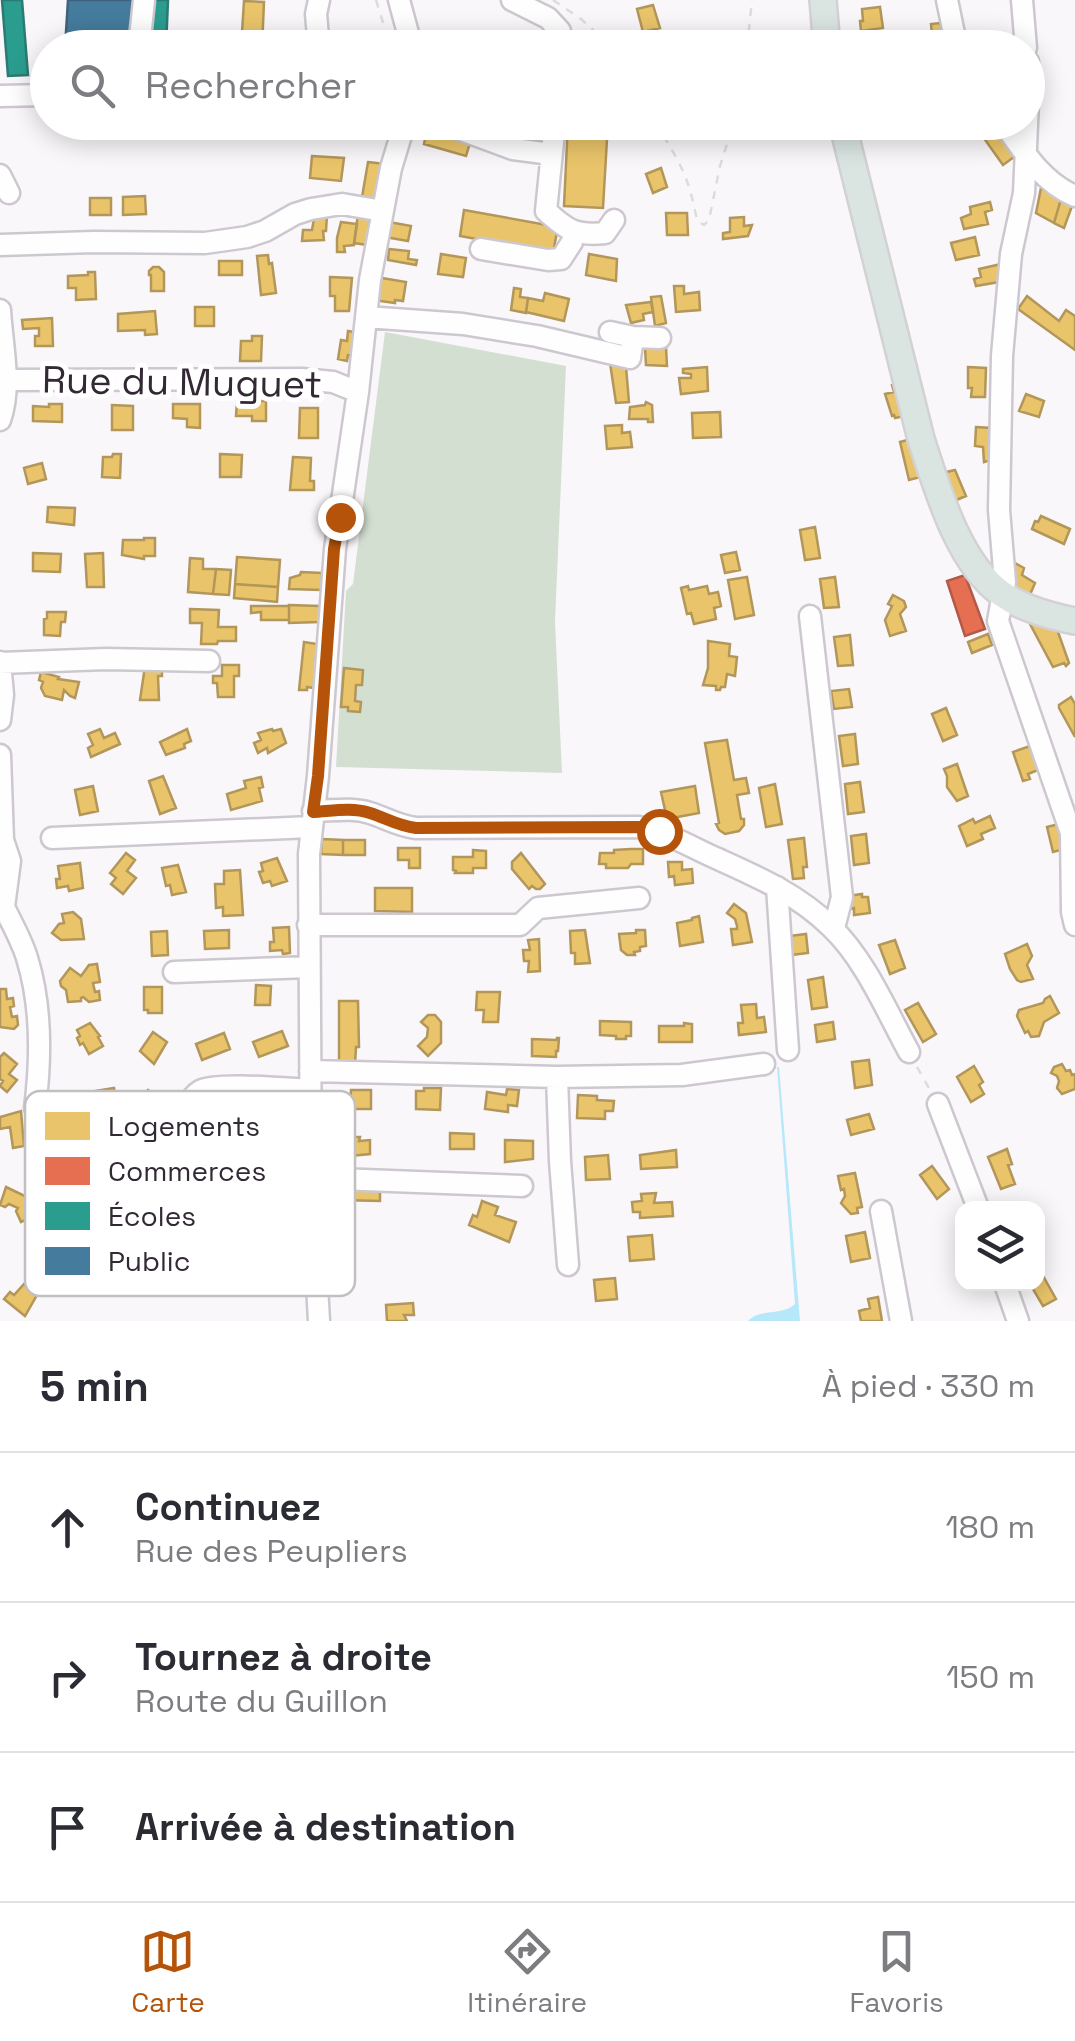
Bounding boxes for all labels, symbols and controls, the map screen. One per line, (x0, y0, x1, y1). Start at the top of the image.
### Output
search box (30, 30, 1045, 140)
icon: search (65, 58, 120, 113)
text: Rechercher (145, 61, 356, 109)
street label: Rue du Muguet (42, 356, 322, 408)
route end (318, 495, 364, 541)
route start (637, 809, 683, 855)
legend (25, 1091, 355, 1296)
text: Logements (108, 1108, 260, 1144)
text: Commerces (108, 1153, 266, 1189)
text: Écoles (108, 1198, 196, 1234)
map controls (955, 1201, 1045, 1291)
button: layers (955, 1201, 1045, 1291)
text: Public (108, 1243, 190, 1279)
text: 5 min (40, 1360, 149, 1413)
text: À pied · 330 m (822, 1366, 1035, 1406)
text: Continuez (135, 1483, 321, 1531)
icon: ahead (40, 1500, 95, 1555)
text: 180 m (945, 1507, 1035, 1547)
text: Rue des Peupliers (135, 1531, 408, 1571)
text: Tournez à droite (135, 1633, 432, 1681)
icon: right (40, 1650, 95, 1705)
text: 150 m (946, 1657, 1035, 1697)
text: Route du Guillon (135, 1681, 388, 1721)
icon: arrive (40, 1800, 95, 1855)
text: Arrivée à destination (135, 1803, 516, 1851)
tab: Carte (131, 1924, 205, 2020)
tab: Itinéraire (467, 1924, 587, 2020)
tab: Favoris (850, 1924, 944, 2020)

